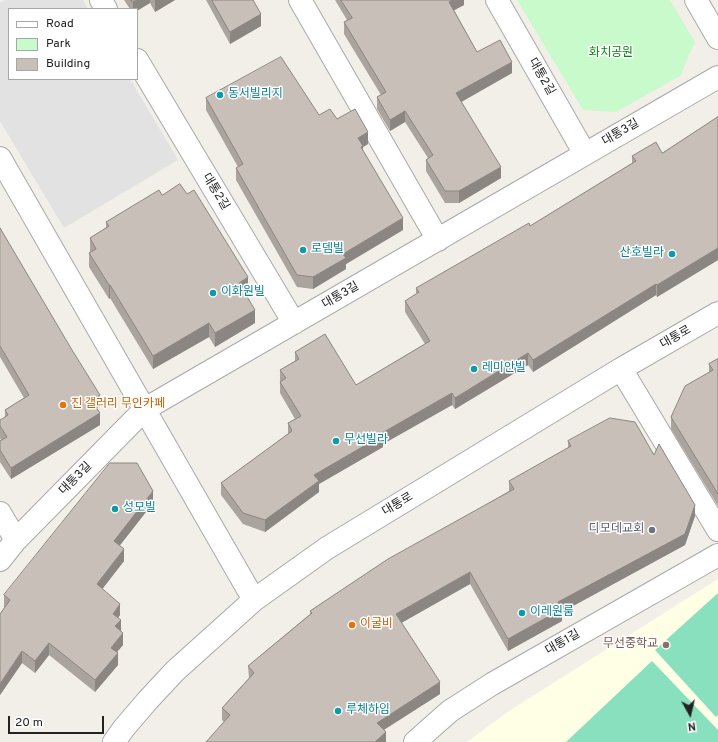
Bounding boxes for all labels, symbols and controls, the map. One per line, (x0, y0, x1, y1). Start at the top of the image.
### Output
legend (8, 8, 138, 80)
text: Road (46, 16, 74, 32)
text: Park (46, 36, 71, 52)
park label: 화치공원 (589, 47, 633, 61)
text: Building (46, 56, 90, 72)
street label: 대통2길 (525, 56, 557, 98)
place label: 동서빌리지 (228, 88, 283, 102)
marker: 동서빌리지 (215, 90, 225, 100)
street label: 대통3길 (600, 117, 642, 149)
street label: 대통2길 (198, 171, 232, 213)
place label: 로뎀빌 (311, 243, 344, 257)
marker: 로뎀빌 (298, 245, 308, 255)
place label: 산호빌라 (620, 247, 664, 261)
marker: 산호빌라 (667, 249, 677, 259)
street label: 대통3길 (320, 280, 362, 312)
place label: 이화원빌 (221, 286, 265, 300)
marker: 이화원빌 (208, 288, 218, 298)
street label: 대통로 (658, 323, 694, 353)
place label: 레미안빌 (482, 362, 526, 376)
marker: 레미안빌 (469, 364, 479, 374)
place label: 진 갤러리 무인카페 (71, 398, 165, 412)
marker: 진 갤러리 무인카페 (58, 400, 68, 410)
place label: 무선빌라 (344, 434, 388, 448)
marker: 무선빌라 (331, 436, 341, 446)
street label: 대통3길 (57, 460, 95, 498)
street label: 대통로 (380, 490, 416, 520)
place label: 성모빌 (123, 502, 156, 516)
marker: 성모빌 (110, 504, 120, 514)
place label: 디모데교회 (589, 523, 644, 537)
marker: 디모데교회 (647, 525, 657, 535)
place label: 이레원룸 (530, 606, 574, 620)
marker: 이레원룸 (517, 608, 527, 618)
place label: 이굴비 (360, 618, 393, 632)
marker: 이굴비 (347, 620, 357, 630)
street label: 대통1길 (543, 627, 583, 659)
place label: 무선중학교 (603, 638, 658, 652)
marker: 무선중학교 (661, 640, 671, 650)
north arrow (670, 694, 710, 734)
place label: 루체하임 (346, 704, 390, 718)
marker: 루체하임 (333, 706, 343, 716)
scale bar (10, 708, 106, 734)
text: 20 m (15, 715, 43, 731)
text: N (687, 718, 697, 733)

